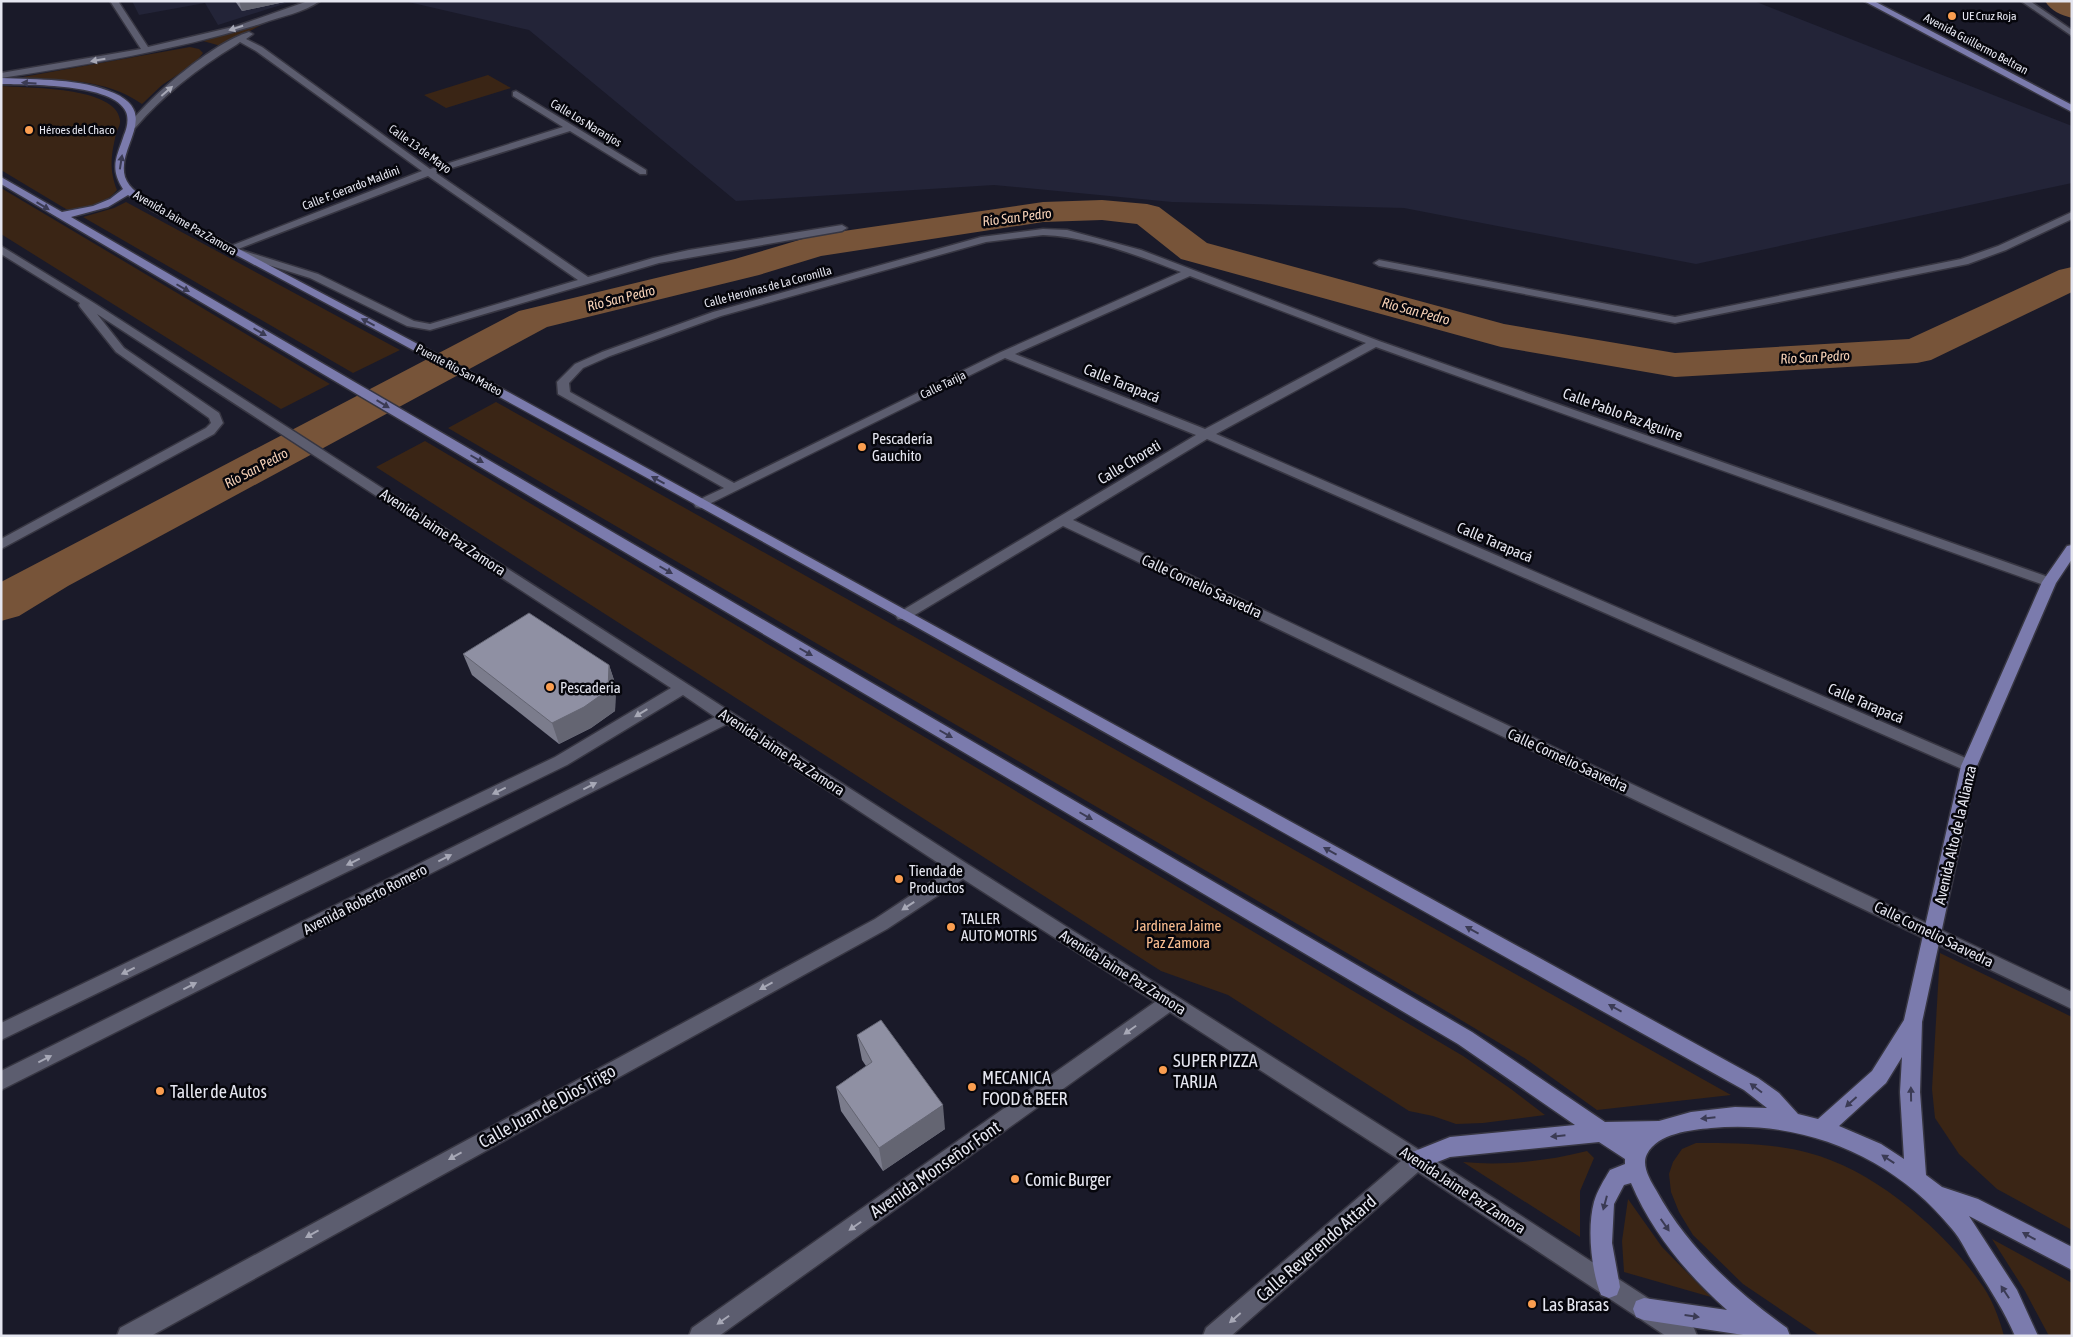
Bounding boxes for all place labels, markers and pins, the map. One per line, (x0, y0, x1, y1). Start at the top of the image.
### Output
place label: UE Cruz Roja (1962, 9, 2017, 23)
marker: UE Cruz Roja (1946, 10, 1958, 22)
place label: Héroes del Chaco (39, 123, 115, 137)
marker: Héroes del Chaco (23, 124, 35, 136)
place label: Pescadería Gauchito (872, 430, 933, 464)
marker: Pescadería Gauchito (856, 441, 868, 453)
place label: Pescaderia (560, 679, 621, 696)
marker: Pescaderia (544, 681, 556, 693)
place label: Tienda de Productos (909, 862, 964, 896)
marker: Tienda de Productos (893, 873, 905, 885)
place label: TALLER AUTO MOTRIS (961, 910, 1037, 944)
marker: TALLER AUTO MOTRIS (945, 921, 957, 933)
place label: SUPER PIZZA TARIJA (1173, 1050, 1258, 1092)
marker: SUPER PIZZA TARIJA (1157, 1064, 1169, 1076)
place label: MECANICA FOOD & BEER (982, 1067, 1068, 1109)
place label: Taller de Autos (170, 1081, 267, 1102)
marker: MECANICA FOOD & BEER (966, 1081, 978, 1093)
marker: Taller de Autos (154, 1085, 166, 1097)
place label: Comic Burger (1025, 1169, 1111, 1190)
marker: Comic Burger (1009, 1173, 1021, 1185)
place label: Las Brasas (1542, 1294, 1609, 1315)
marker: Las Brasas (1526, 1298, 1538, 1310)

